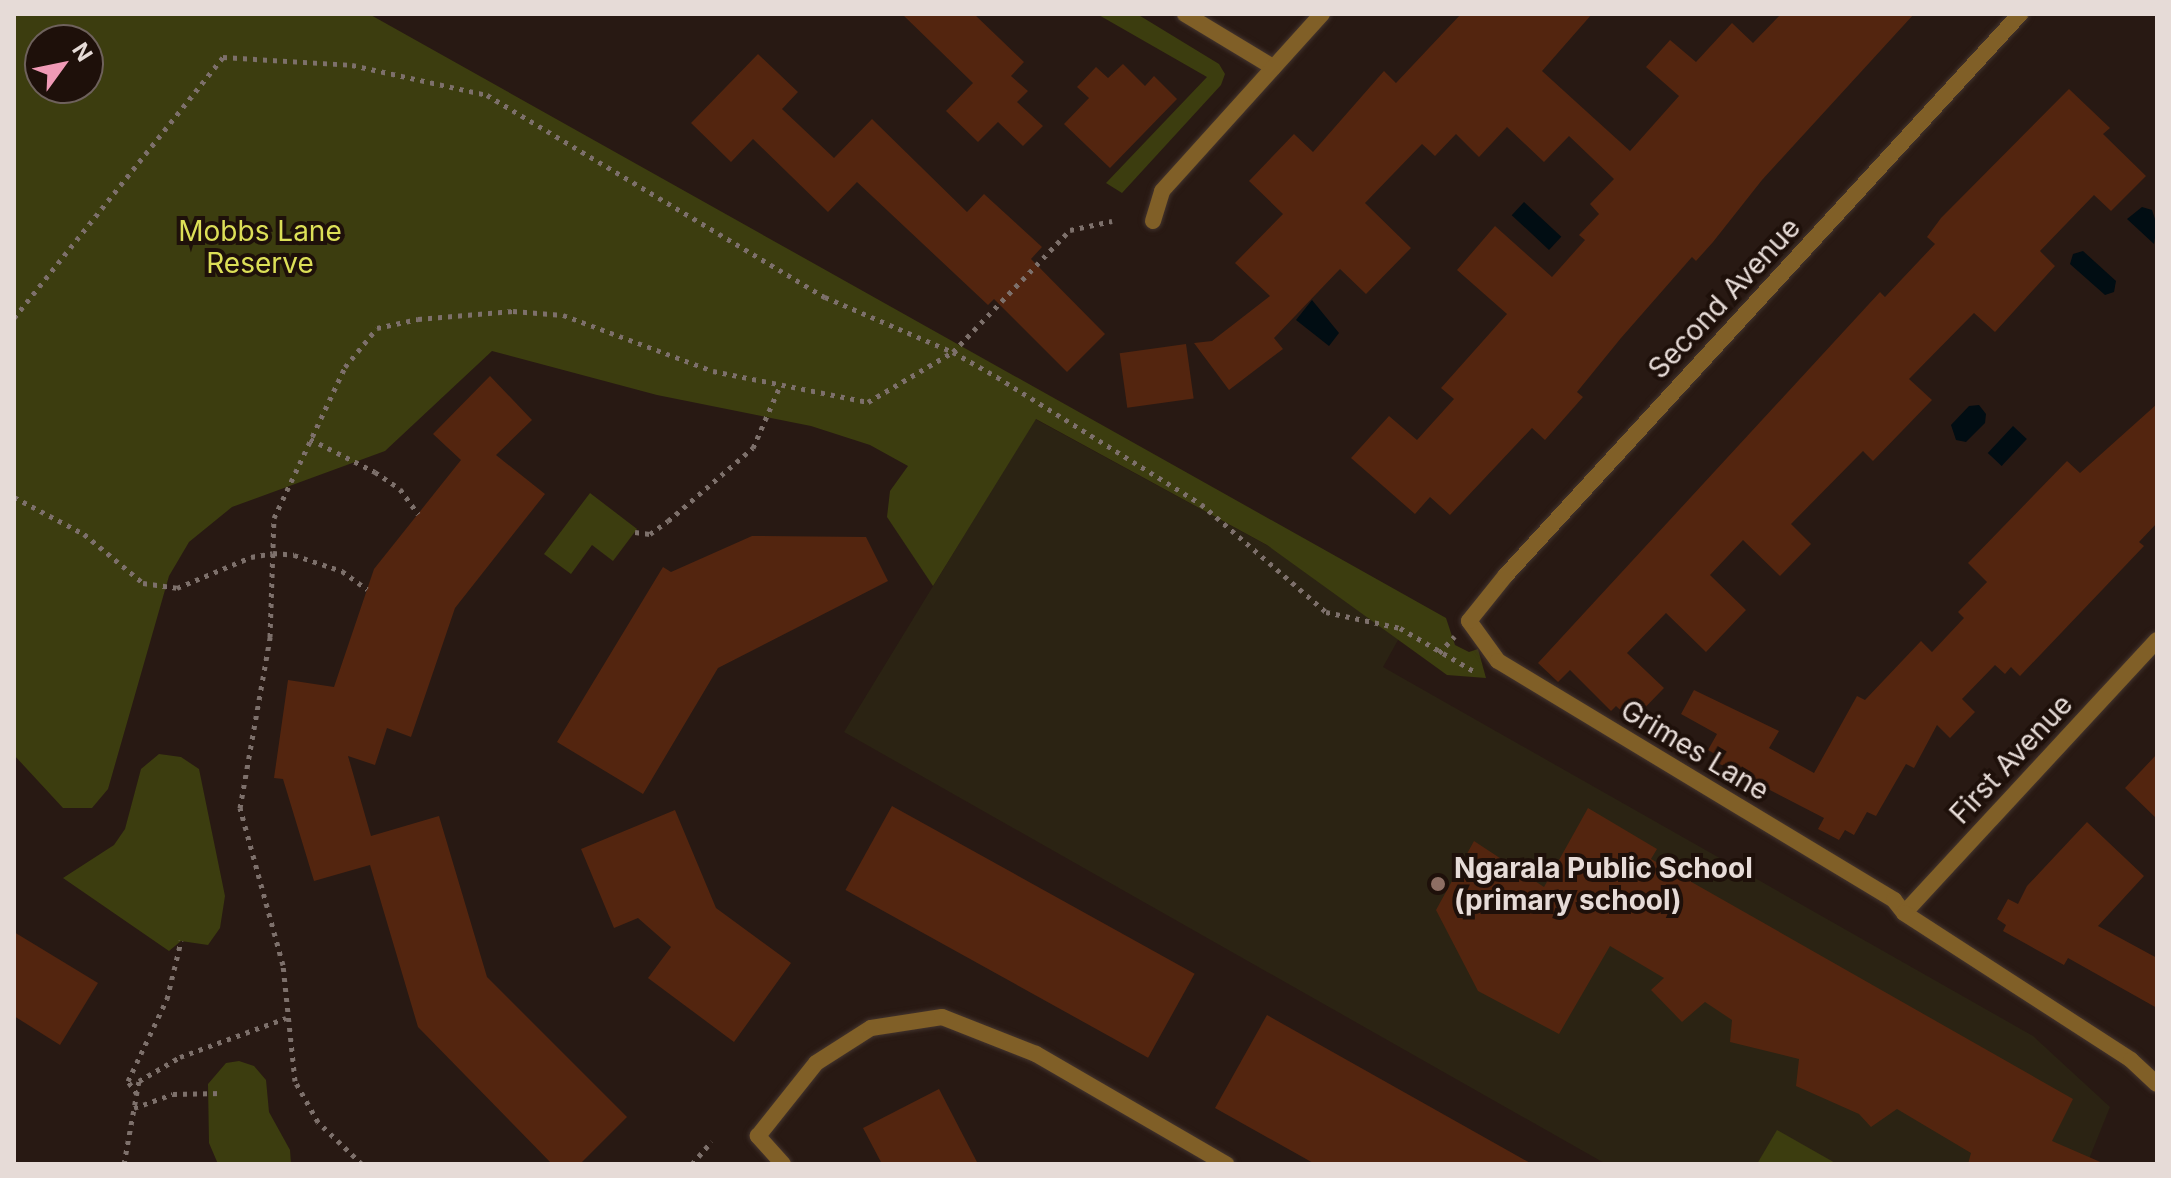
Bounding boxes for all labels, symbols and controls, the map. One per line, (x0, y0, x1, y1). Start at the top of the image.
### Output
north arrow (24, 24, 104, 104)
text: N (67, 38, 98, 66)
street label: Second Avenue (1641, 211, 1807, 385)
park label: Mobbs Lane Reserve (178, 214, 342, 280)
street label: First Avenue (1943, 688, 2079, 830)
street label: Grimes Lane (1615, 693, 1775, 807)
place label: Ngarala Public School (primary school) (1454, 851, 1753, 917)
marker: Ngarala Public School (primary school) (1429, 875, 1447, 893)

